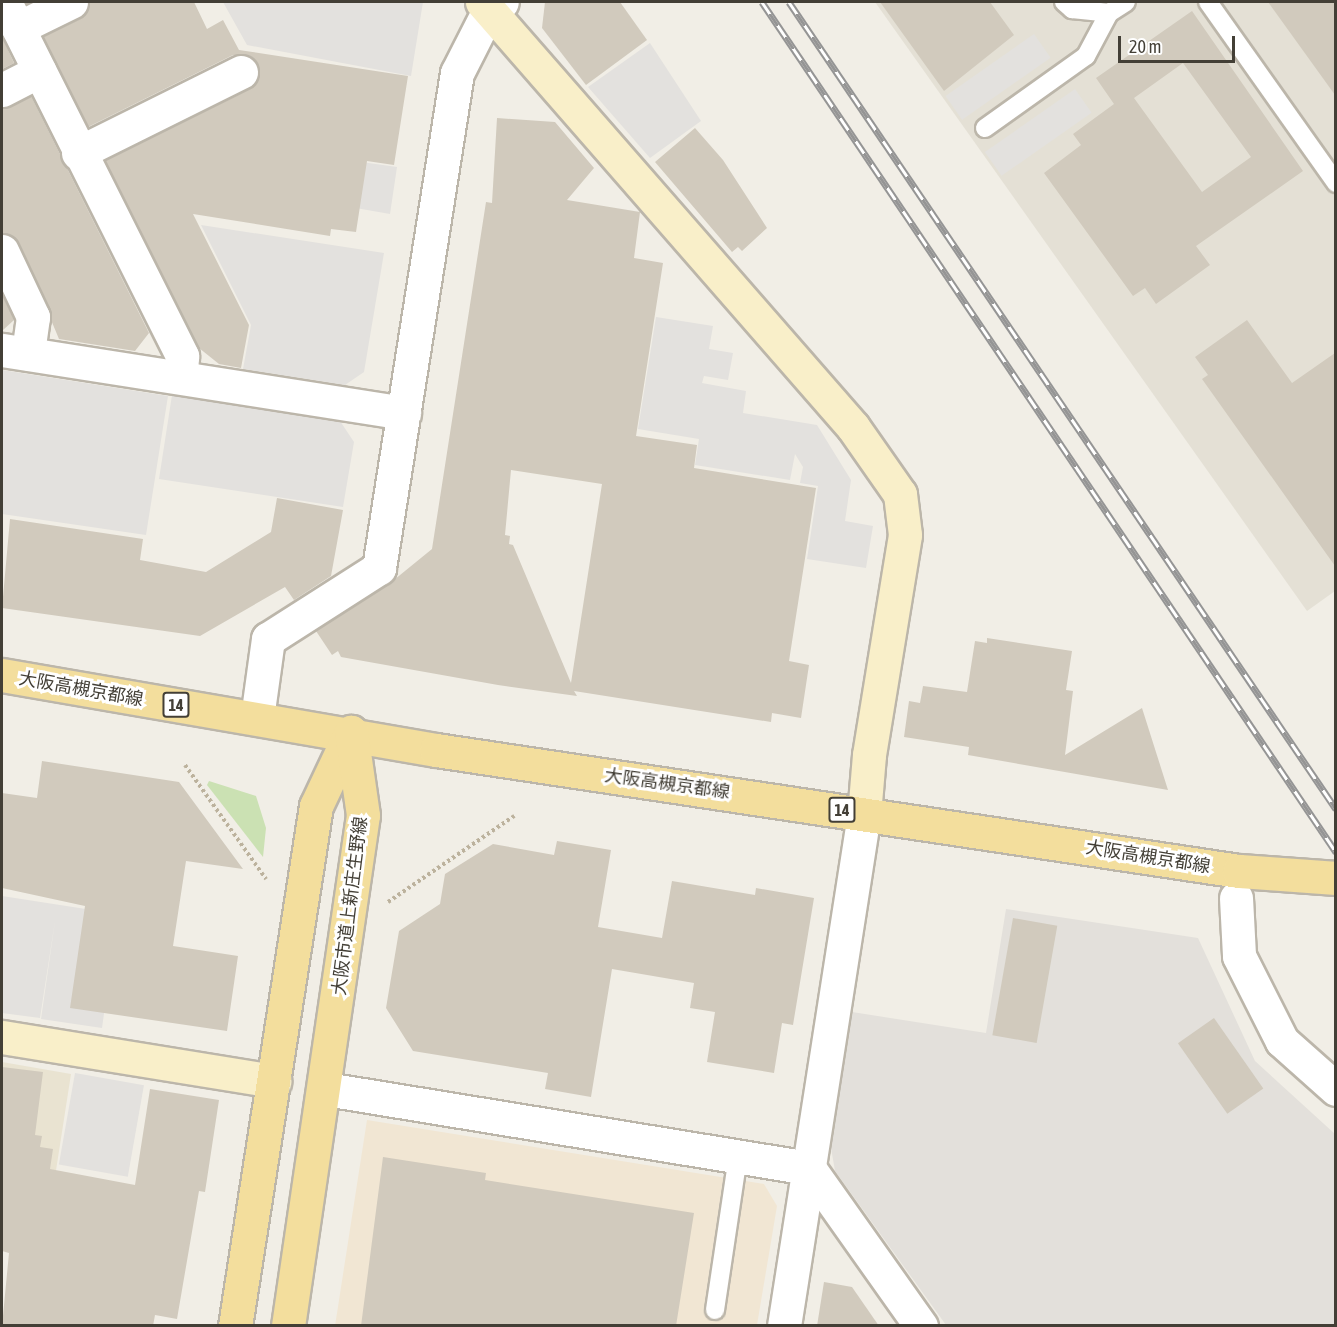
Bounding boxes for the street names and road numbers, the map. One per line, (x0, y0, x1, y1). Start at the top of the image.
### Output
street label: 大阪高槻京都線 (17, 667, 145, 711)
road number: 14 (161, 692, 191, 718)
street label: 大阪高槻京都線 (603, 765, 731, 803)
road number: 14 (827, 797, 857, 823)
street label: 大阪市道上新庄生野線 (328, 815, 372, 997)
street label: 大阪高槻京都線 (1084, 836, 1212, 878)

